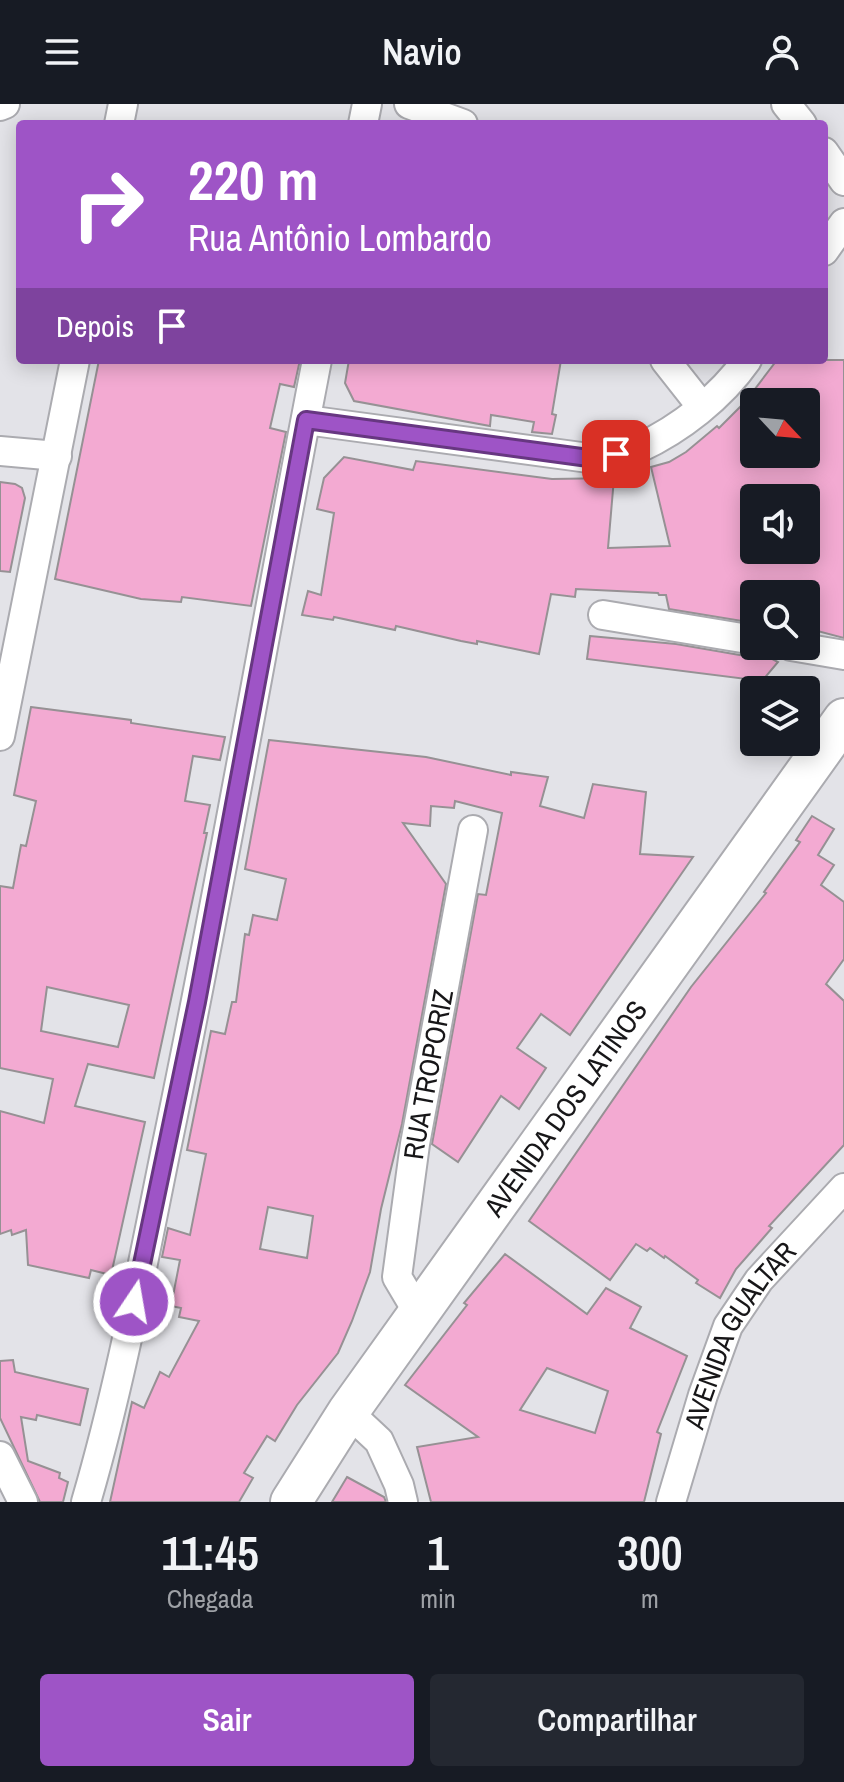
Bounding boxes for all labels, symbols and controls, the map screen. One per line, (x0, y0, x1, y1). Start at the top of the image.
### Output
text: Navio (382, 28, 462, 76)
icon: menu (40, 30, 84, 74)
icon: person (760, 30, 804, 74)
text: 220 m (188, 142, 318, 217)
icon: right (56, 152, 160, 256)
text: Rua Antônio Lombardo (188, 214, 492, 262)
icon: arrive (150, 304, 194, 348)
text: Depois (56, 306, 134, 346)
north arrow (740, 388, 820, 468)
map controls (740, 388, 820, 756)
pin (582, 420, 650, 488)
icon: arrive (594, 432, 638, 476)
button: sound (740, 484, 820, 564)
button: search (740, 580, 820, 660)
button: layers (740, 676, 820, 756)
street label: RUA TROPORIZ (394, 986, 462, 1162)
street label: AVENIDA DOS LATINOS (475, 993, 656, 1225)
street label: AVENIDA GUALTAR (675, 1233, 804, 1434)
position arrow (92, 1260, 176, 1344)
text: 11:45 (161, 1520, 259, 1585)
text: 1 (427, 1520, 449, 1585)
text: 300 (617, 1520, 683, 1585)
text: Chegada (167, 1581, 253, 1616)
text: min (420, 1581, 456, 1616)
text: m (641, 1581, 659, 1616)
button: Sair (40, 1674, 414, 1766)
button: Compartilhar (430, 1674, 804, 1766)

